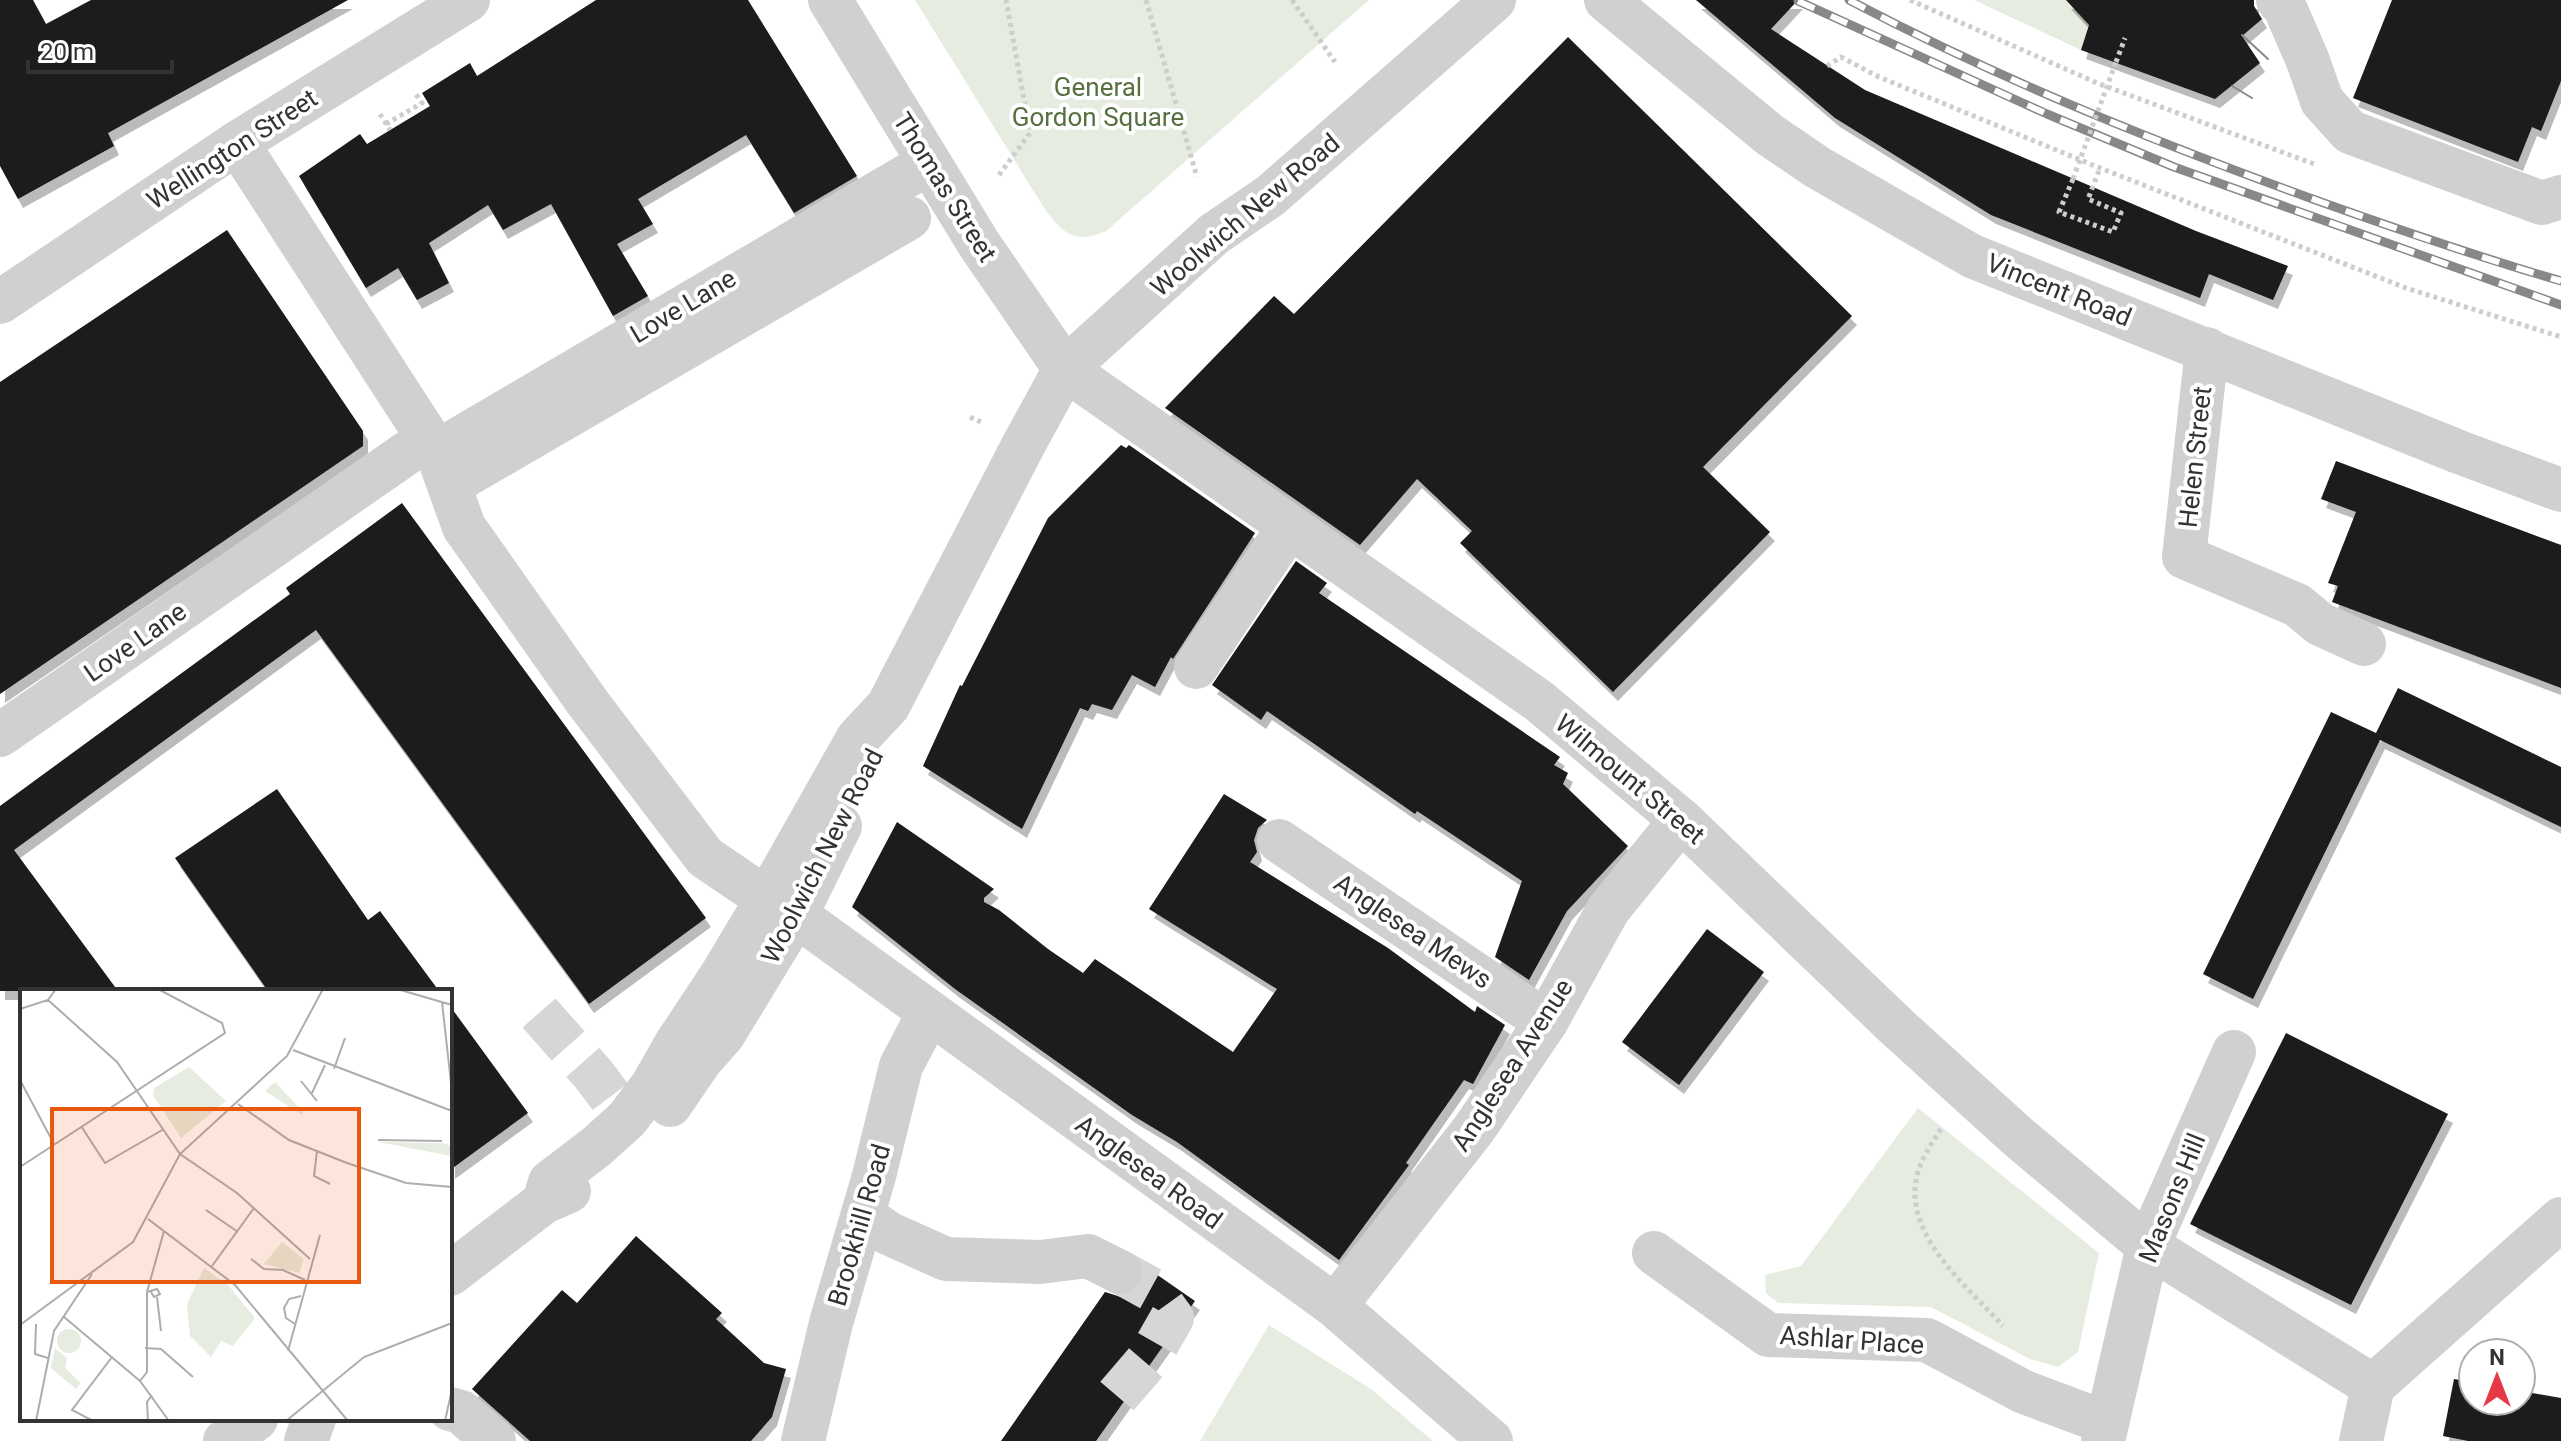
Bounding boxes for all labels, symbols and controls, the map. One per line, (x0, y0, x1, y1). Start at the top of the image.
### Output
scale bar (28, 24, 172, 74)
text: 20 m (40, 38, 94, 66)
park label: General Gordon Square (1012, 72, 1184, 132)
street label: Wellington Street (141, 83, 323, 215)
street label: Thomas Street (887, 107, 1003, 267)
street label: Woolwich New Road (1145, 127, 1345, 303)
street label: Vincent Road (1982, 247, 2136, 333)
street label: Love Lane (625, 263, 741, 349)
street label: Helen Street (2173, 385, 2217, 529)
street label: Love Lane (78, 596, 192, 688)
street label: Wilmount Street (1549, 708, 1711, 850)
street label: Woolwich New Road (755, 744, 889, 968)
street label: Anglesea Mews (1329, 867, 1497, 995)
street label: Anglesea Avenue (1445, 973, 1579, 1157)
inset map (20, 989, 452, 1421)
street label: Anglesea Road (1070, 1109, 1228, 1235)
street label: Masons Hill (2132, 1129, 2212, 1267)
street label: Brookhill Road (822, 1141, 896, 1309)
street label: Ashlar Place (1779, 1320, 1925, 1360)
north arrow (2457, 1337, 2537, 1417)
text: N (2489, 1345, 2505, 1370)

